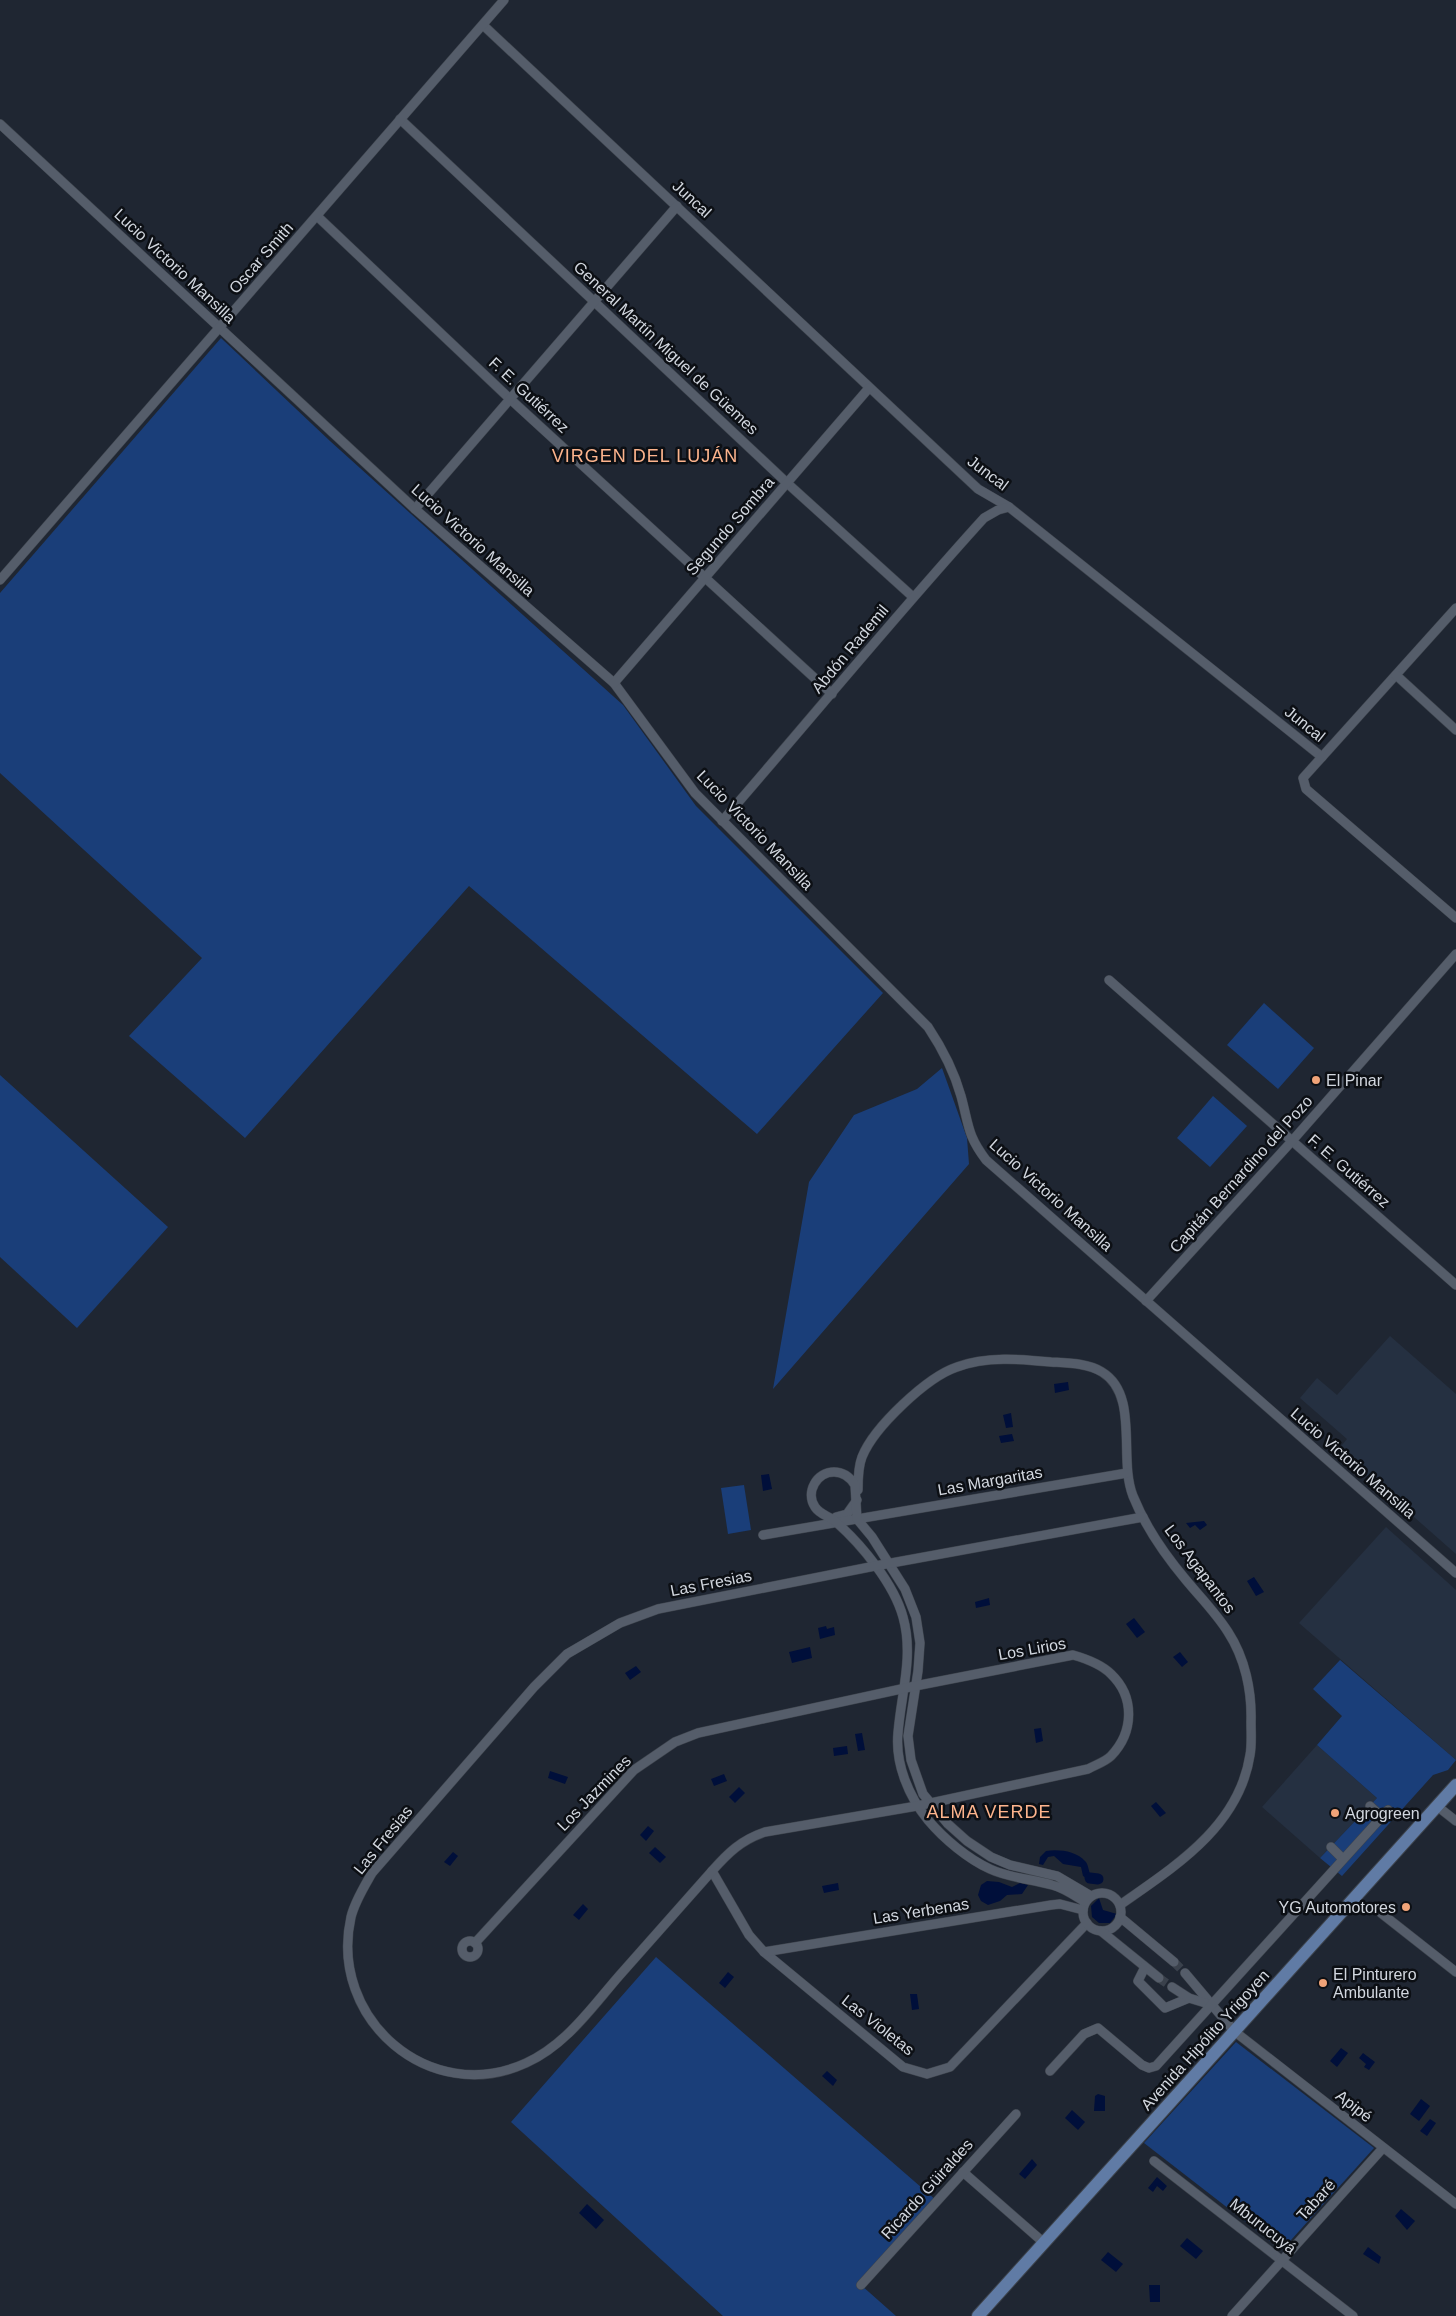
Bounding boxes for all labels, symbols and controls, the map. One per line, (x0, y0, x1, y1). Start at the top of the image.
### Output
street label: Juncal (669, 177, 715, 221)
street label: Lucio Victorio Mansilla (111, 206, 239, 326)
street label: Oscar Smith (226, 219, 296, 297)
street label: General Martín Miguel de Güemes (570, 258, 762, 438)
street label: F. E. Gutiérrez (486, 354, 572, 436)
district label: VIRGEN DEL LUJÁN (552, 446, 738, 466)
street label: Juncal (964, 452, 1012, 494)
street label: Segundo Sombra (683, 473, 777, 579)
street label: Lucio Victorio Mansilla (408, 481, 538, 600)
street label: Abdón Rademil (808, 602, 892, 696)
street label: Juncal (1282, 703, 1328, 745)
street label: Lucio Victorio Mansilla (694, 767, 816, 893)
place label: El Pinar (1326, 1072, 1383, 1089)
marker: El Pinar (1310, 1074, 1322, 1086)
street label: Capitán Bernardino del Pozo (1166, 1092, 1316, 1256)
street label: F. E. Gutiérrez (1305, 1131, 1393, 1211)
street label: Lucio Victorio Mansilla (986, 1136, 1116, 1255)
street label: Lucio Victorio Mansilla (1287, 1404, 1419, 1522)
street label: Las Margaritas (936, 1463, 1044, 1499)
street label: Los Agapantos (1161, 1522, 1239, 1616)
street label: Las Fresias (669, 1567, 753, 1599)
street label: Los Lirios (997, 1635, 1067, 1663)
street label: Los Jazmines (554, 1752, 634, 1834)
district label: ALMA VERDE (926, 1802, 1052, 1822)
street label: Las Fresias (350, 1803, 416, 1877)
place label: Agrogreen (1345, 1805, 1420, 1822)
marker: Agrogreen (1329, 1807, 1341, 1819)
street label: Las Yerbenas (872, 1895, 970, 1927)
place label: YG Automotores (1279, 1899, 1396, 1916)
marker: YG Automotores (1400, 1901, 1412, 1913)
street label: Avenida Hipólito Yrigoyen (1138, 1966, 1272, 2114)
place label: El Pinturero Ambulante (1333, 1966, 1417, 2001)
marker: El Pinturero Ambulante (1317, 1977, 1329, 1989)
street label: Las Violetas (839, 1992, 917, 2058)
street label: Apipé (1333, 2087, 1375, 2125)
street label: Ricardo Güiraldes (878, 2136, 976, 2242)
street label: Tabaré (1293, 2176, 1339, 2224)
street label: Mburucuyá (1227, 2195, 1299, 2257)

